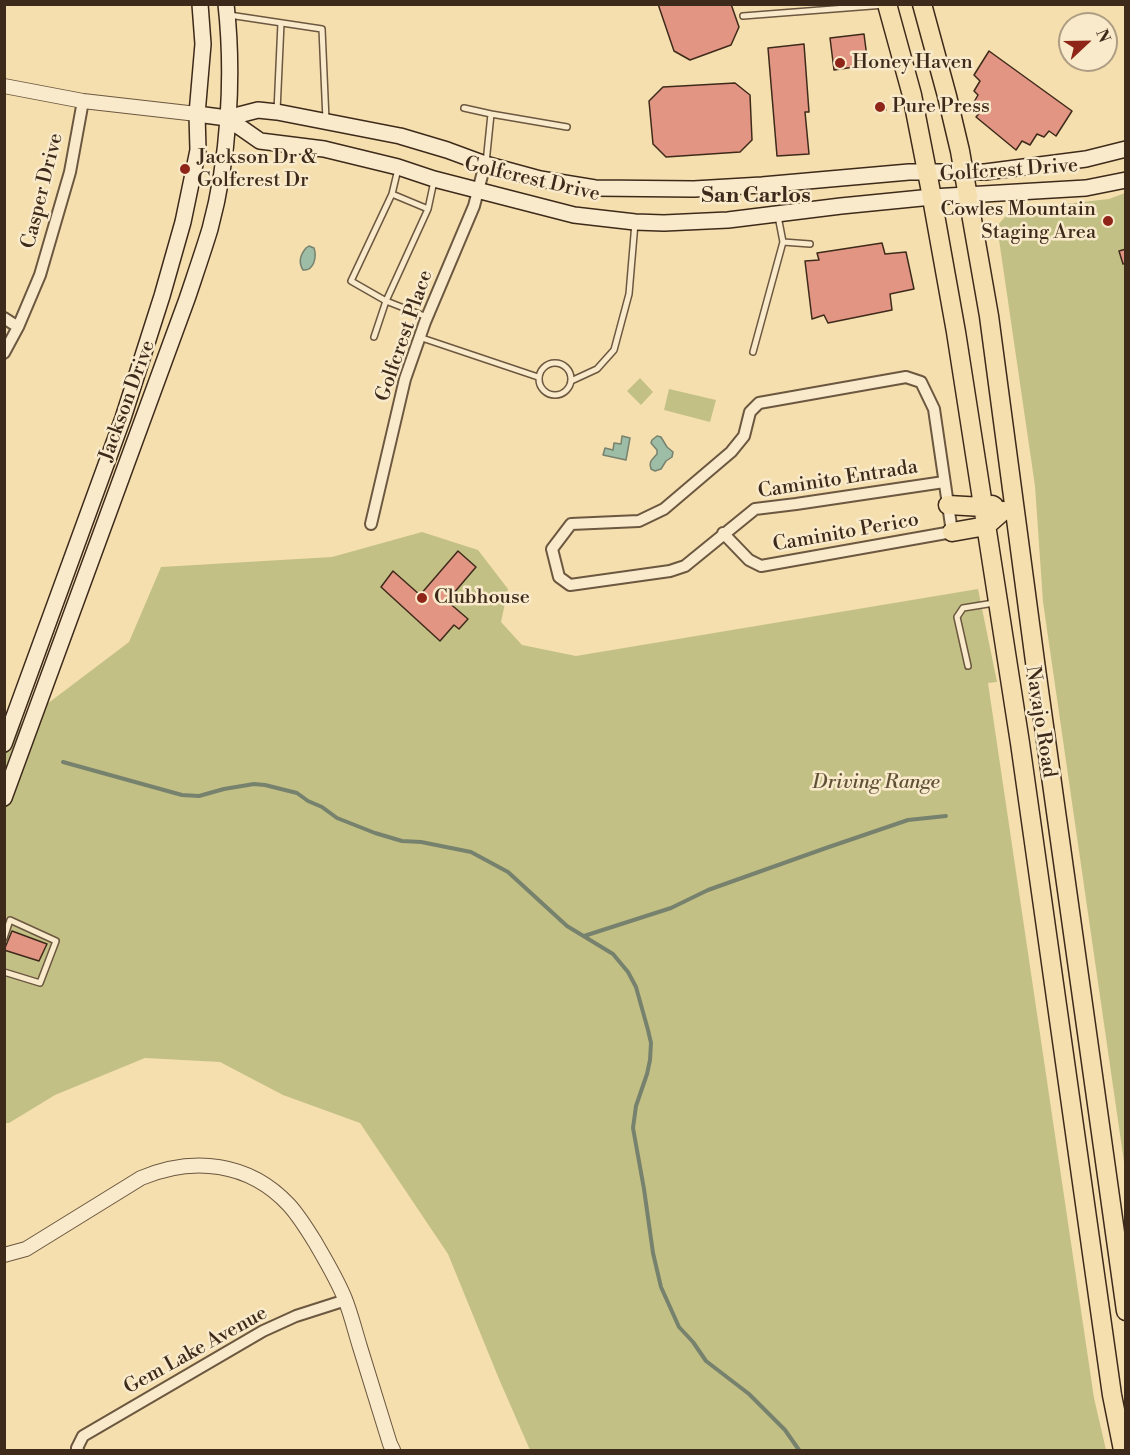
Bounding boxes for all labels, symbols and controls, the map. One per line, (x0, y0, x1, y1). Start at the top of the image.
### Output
north arrow (1058, 12, 1118, 72)
text: N (1091, 26, 1114, 46)
place label: Honey Haven (852, 51, 973, 75)
marker: Honey Haven (833, 56, 847, 70)
place label: Pure Press (892, 95, 990, 119)
marker: Pure Press (873, 100, 887, 114)
street label: Casper Drive (17, 131, 69, 251)
place label: Jackson Dr & Golfcrest Dr (197, 146, 317, 193)
street label: Golfcrest Drive (462, 153, 602, 207)
street label: Golfcrest Drive (939, 154, 1079, 188)
marker: Jackson Dr & Golfcrest Dr (178, 162, 192, 176)
district label: San Carlos (701, 184, 811, 210)
place label: Cowles Mountain Staging Area (940, 198, 1096, 245)
marker: Cowles Mountain Staging Area (1101, 214, 1115, 228)
street label: Golfcrest Place (371, 267, 439, 405)
street label: Jackson Drive (95, 337, 161, 465)
street label: Caminito Entrada (756, 456, 920, 504)
street label: Caminito Perico (771, 508, 921, 558)
place label: Clubhouse (434, 586, 530, 610)
marker: Clubhouse (415, 591, 429, 605)
street label: Navajo Road (1019, 664, 1061, 780)
park label: Driving Range (812, 771, 940, 795)
street label: Gem Lake Avenue (120, 1302, 272, 1400)

